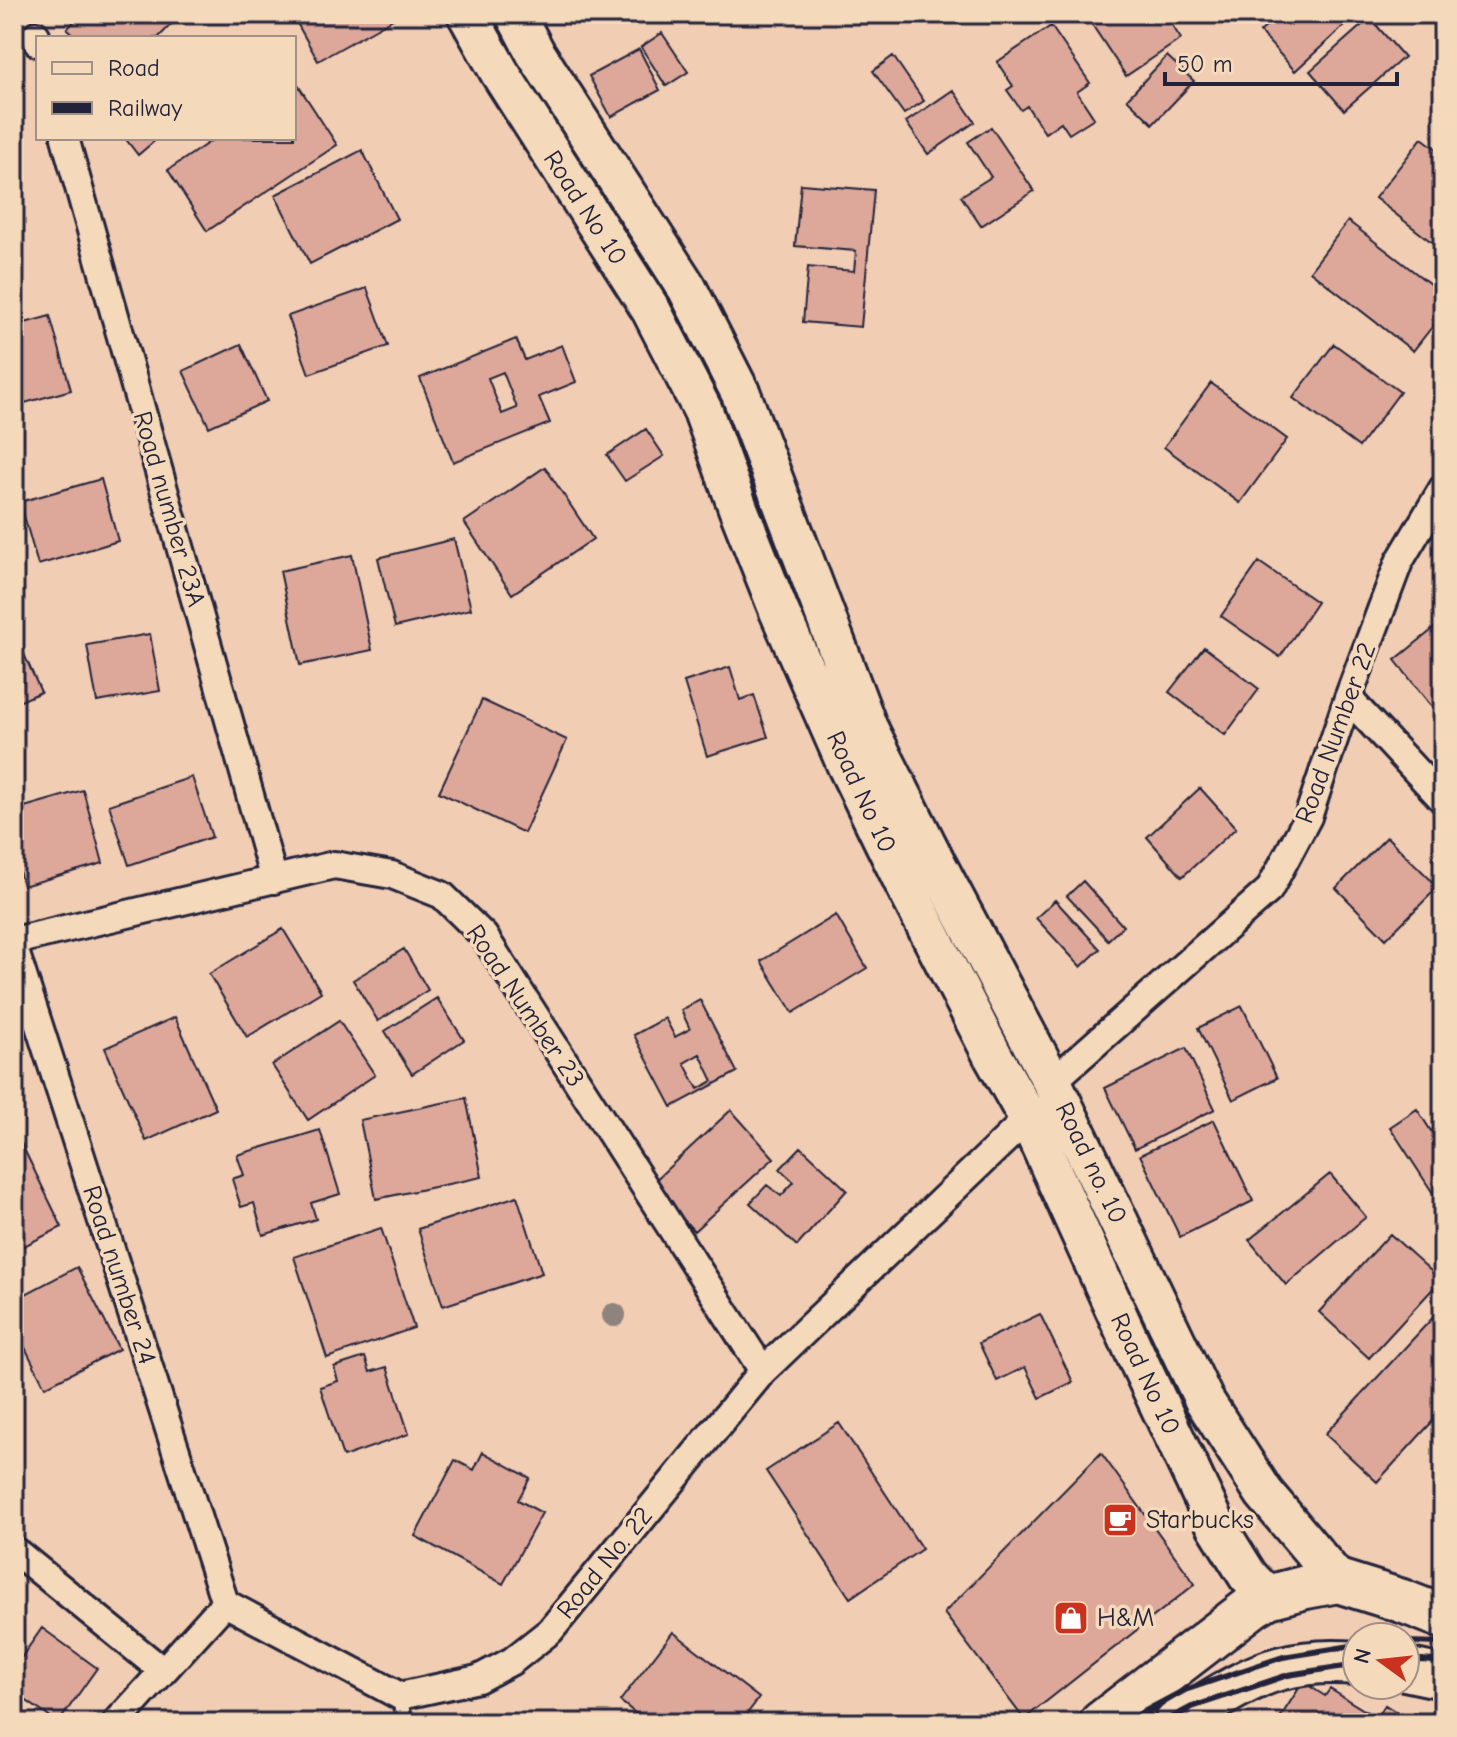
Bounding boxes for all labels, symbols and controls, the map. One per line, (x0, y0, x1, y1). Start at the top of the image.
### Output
legend (36, 36, 296, 140)
scale bar (1165, 36, 1397, 86)
text: 50 m (1177, 50, 1233, 78)
text: Road (108, 54, 160, 82)
text: Railway (108, 94, 182, 122)
street label: Road No 10 (537, 145, 633, 271)
street label: Road number 23A (127, 408, 211, 610)
street label: Road Number 22 (1289, 639, 1383, 827)
street label: Road No 10 (820, 727, 902, 857)
street label: Road Number 23 (460, 919, 590, 1093)
street label: Road no. 10 (1049, 1098, 1133, 1228)
street label: Road number 24 (76, 1182, 162, 1368)
street label: Road No 10 (1104, 1309, 1186, 1439)
street label: Road No. 22 (551, 1501, 659, 1625)
cafe icon: Starbucks (1101, 1501, 1139, 1539)
place label: Starbucks (1146, 1505, 1254, 1535)
shop icon: H&M (1052, 1599, 1090, 1637)
place label: H&M (1097, 1603, 1154, 1633)
north arrow (1341, 1621, 1421, 1701)
text: N (1348, 1646, 1377, 1666)

